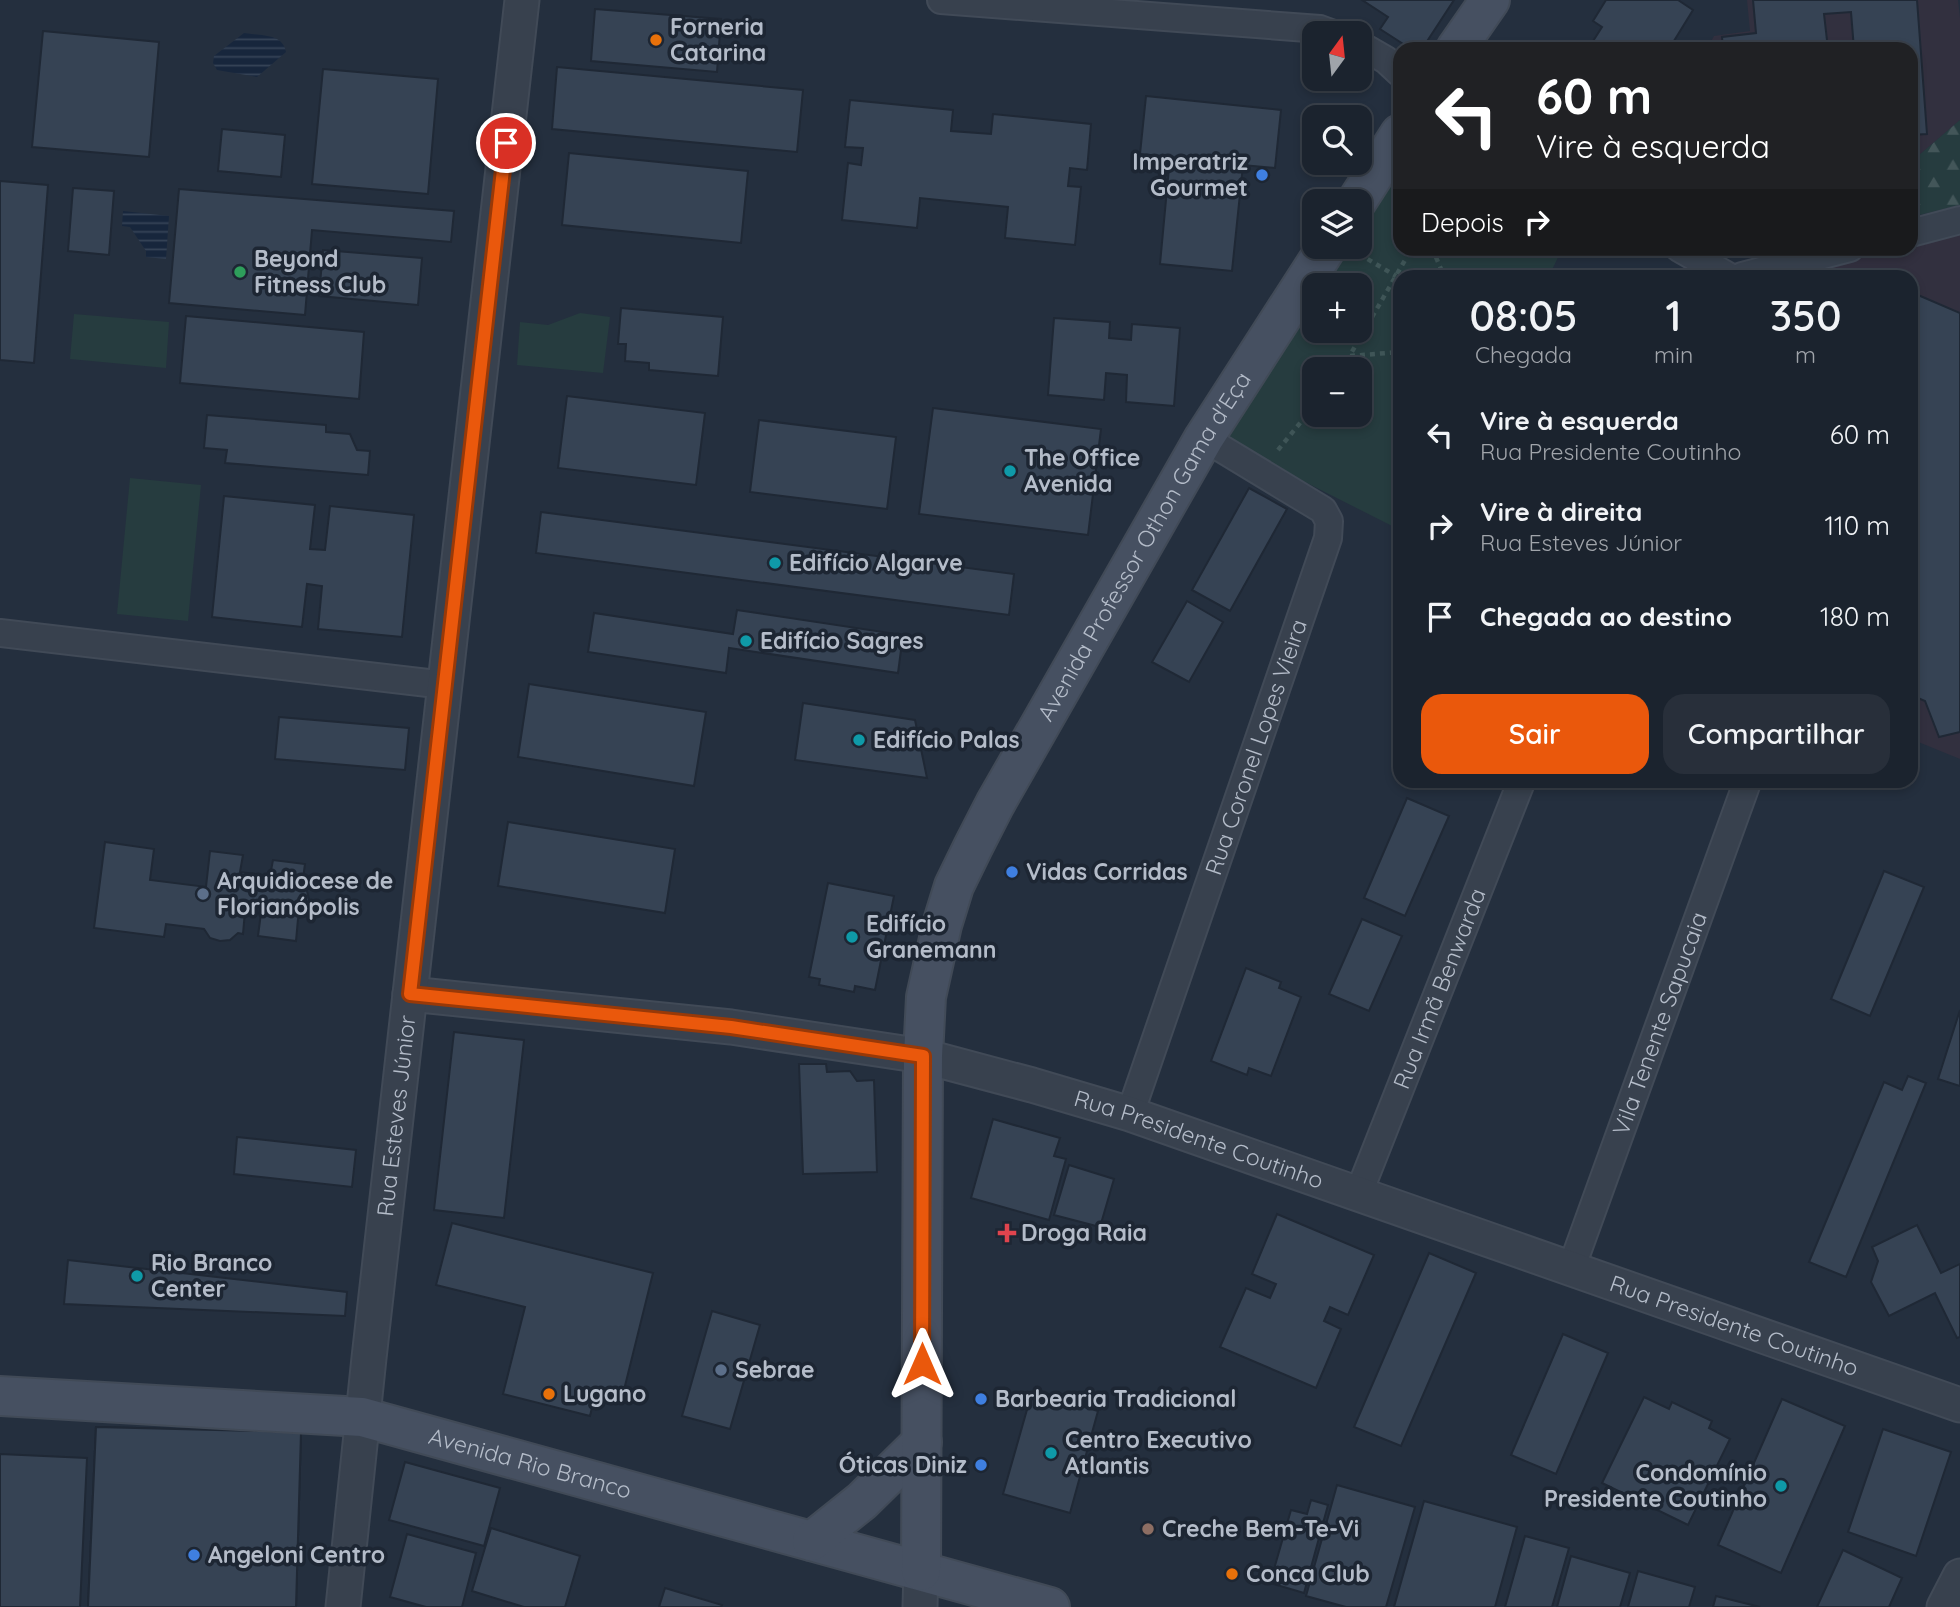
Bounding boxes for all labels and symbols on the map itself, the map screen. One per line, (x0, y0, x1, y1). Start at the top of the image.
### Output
place label: Forneria Catarina (670, 12, 766, 67)
north arrow (1302, 21, 1372, 91)
marker: Forneria Catarina (648, 32, 664, 48)
pin (476, 113, 536, 173)
place label: Imperatriz Gourmet (1132, 147, 1248, 202)
marker: Imperatriz Gourmet (1254, 167, 1270, 183)
place label: Beyond Fitness Club (254, 244, 386, 299)
marker: Beyond Fitness Club (232, 264, 248, 280)
street label: Avenida Professor Othon Gama d'Eça (1031, 366, 1257, 726)
place label: The Office Avenida (1024, 443, 1140, 498)
marker: The Office Avenida (1002, 463, 1018, 479)
place label: Edifício Algarve (789, 548, 963, 577)
marker: Edifício Algarve (767, 555, 783, 571)
street label: Rua Coronel Lopes Vieira (1198, 615, 1313, 879)
place label: Edifício Sagres (760, 626, 924, 655)
marker: Edifício Sagres (738, 633, 754, 649)
place label: Edifício Palas (873, 725, 1020, 754)
marker: Edifício Palas (851, 732, 867, 748)
place label: Vidas Corridas (1026, 857, 1188, 886)
marker: Vidas Corridas (1004, 864, 1020, 880)
place label: Arquidiocese de Florianópolis (217, 866, 393, 921)
street label: Rua Irmã Benwarda (1386, 884, 1492, 1093)
marker: Arquidiocese de Florianópolis (195, 886, 211, 902)
street label: Vila Tenente Sapucaia (1606, 908, 1713, 1139)
place label: Edifício Granemann (866, 909, 997, 964)
marker: Edifício Granemann (844, 929, 860, 945)
street label: Rua Esteves Júnior (370, 1014, 422, 1218)
street label: Rua Presidente Coutinho (1071, 1083, 1327, 1195)
place label: Droga Raia (1021, 1218, 1147, 1247)
marker: Droga Raia (999, 1225, 1015, 1241)
place label: Rio Branco Center (151, 1248, 272, 1303)
marker: Rio Branco Center (129, 1268, 145, 1284)
street label: Rua Presidente Coutinho (1606, 1268, 1862, 1382)
position arrow (885, 1327, 959, 1401)
place label: Sebrae (735, 1355, 814, 1384)
marker: Sebrae (713, 1362, 729, 1378)
place label: Lugano (563, 1379, 646, 1408)
place label: Barbearia Tradicional (995, 1384, 1236, 1413)
marker: Lugano (541, 1386, 557, 1402)
marker: Barbearia Tradicional (973, 1391, 989, 1407)
street label: Avenida Rio Branco (426, 1421, 635, 1505)
place label: Centro Executivo Atlantis (1065, 1425, 1252, 1480)
marker: Centro Executivo Atlantis (1043, 1445, 1059, 1461)
place label: Óticas Diniz (839, 1450, 967, 1479)
marker: Óticas Diniz (973, 1457, 989, 1473)
place label: Condomínio Presidente Coutinho (1544, 1458, 1767, 1513)
marker: Condomínio Presidente Coutinho (1773, 1478, 1789, 1494)
place label: Creche Bem-Te-Vi (1162, 1514, 1359, 1543)
marker: Creche Bem-Te-Vi (1140, 1521, 1156, 1537)
place label: Angeloni Centro (208, 1540, 385, 1569)
marker: Angeloni Centro (186, 1547, 202, 1563)
place label: Conca Club (1246, 1559, 1370, 1588)
marker: Conca Club (1224, 1566, 1240, 1582)

